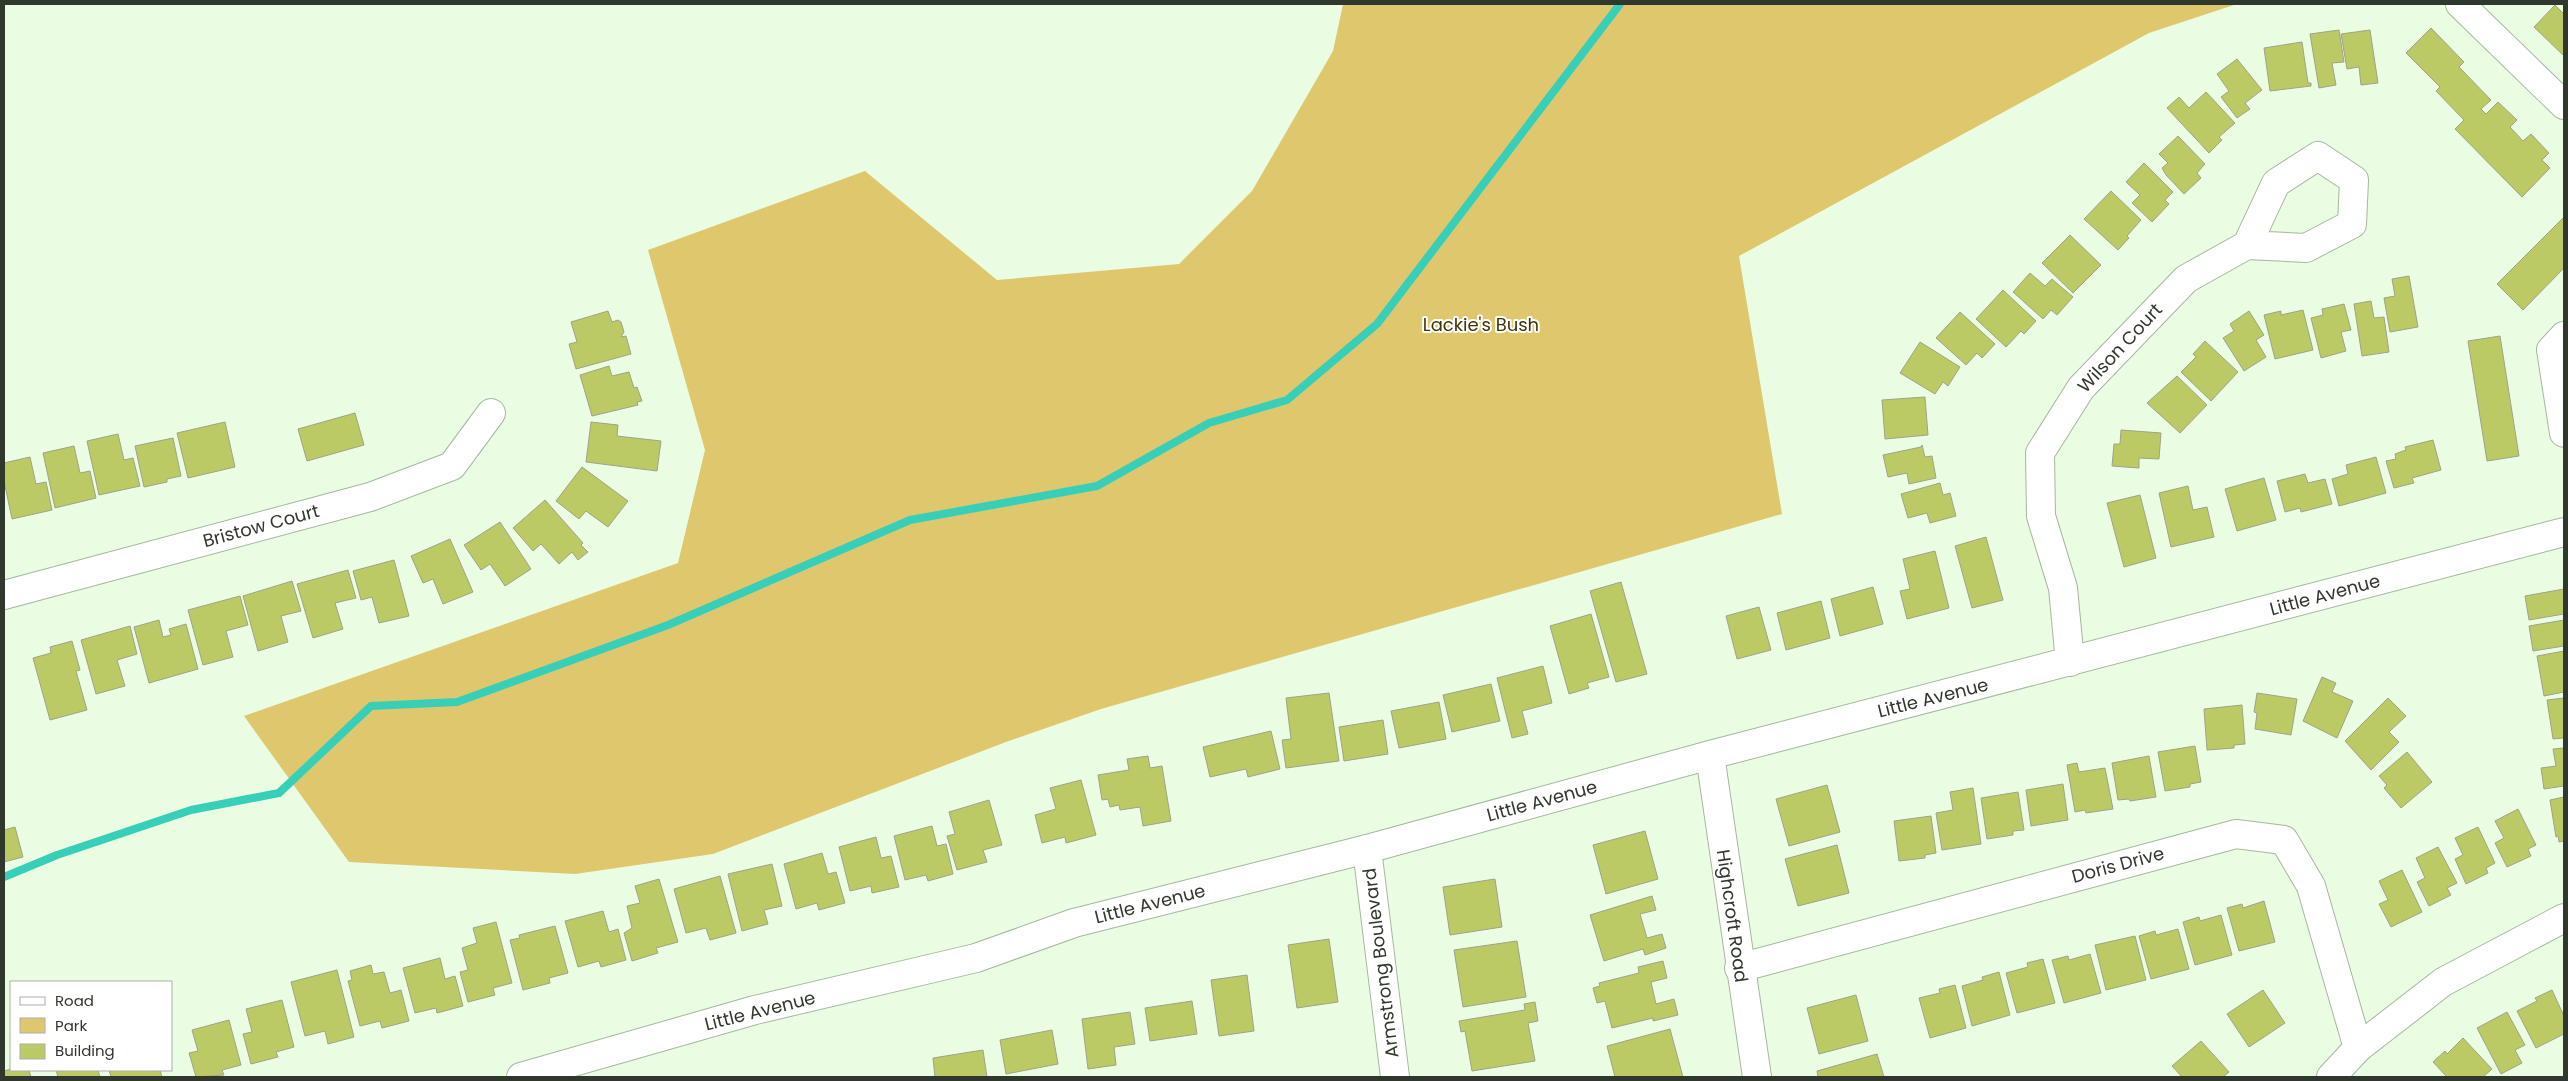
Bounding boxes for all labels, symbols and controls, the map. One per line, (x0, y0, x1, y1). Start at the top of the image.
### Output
street label: Wilson Court (2072, 297, 2168, 398)
park label: Lackie's Bush (1423, 312, 1539, 337)
street label: Bristow Court (200, 498, 322, 553)
street label: Little Avenue (2267, 568, 2383, 621)
street label: Little Avenue (1875, 672, 1991, 723)
street label: Little Avenue (1484, 774, 1600, 827)
street label: Doris Drive (2069, 840, 2167, 889)
street label: Highcroft Road (1711, 848, 1754, 984)
street label: Armstrong Boulevard (1356, 867, 1405, 1059)
street label: Little Avenue (1092, 878, 1208, 929)
legend (10, 981, 172, 1071)
street label: Little Avenue (702, 985, 818, 1036)
text: Road (55, 990, 94, 1011)
text: Park (55, 1015, 87, 1036)
text: Building (55, 1040, 115, 1061)

